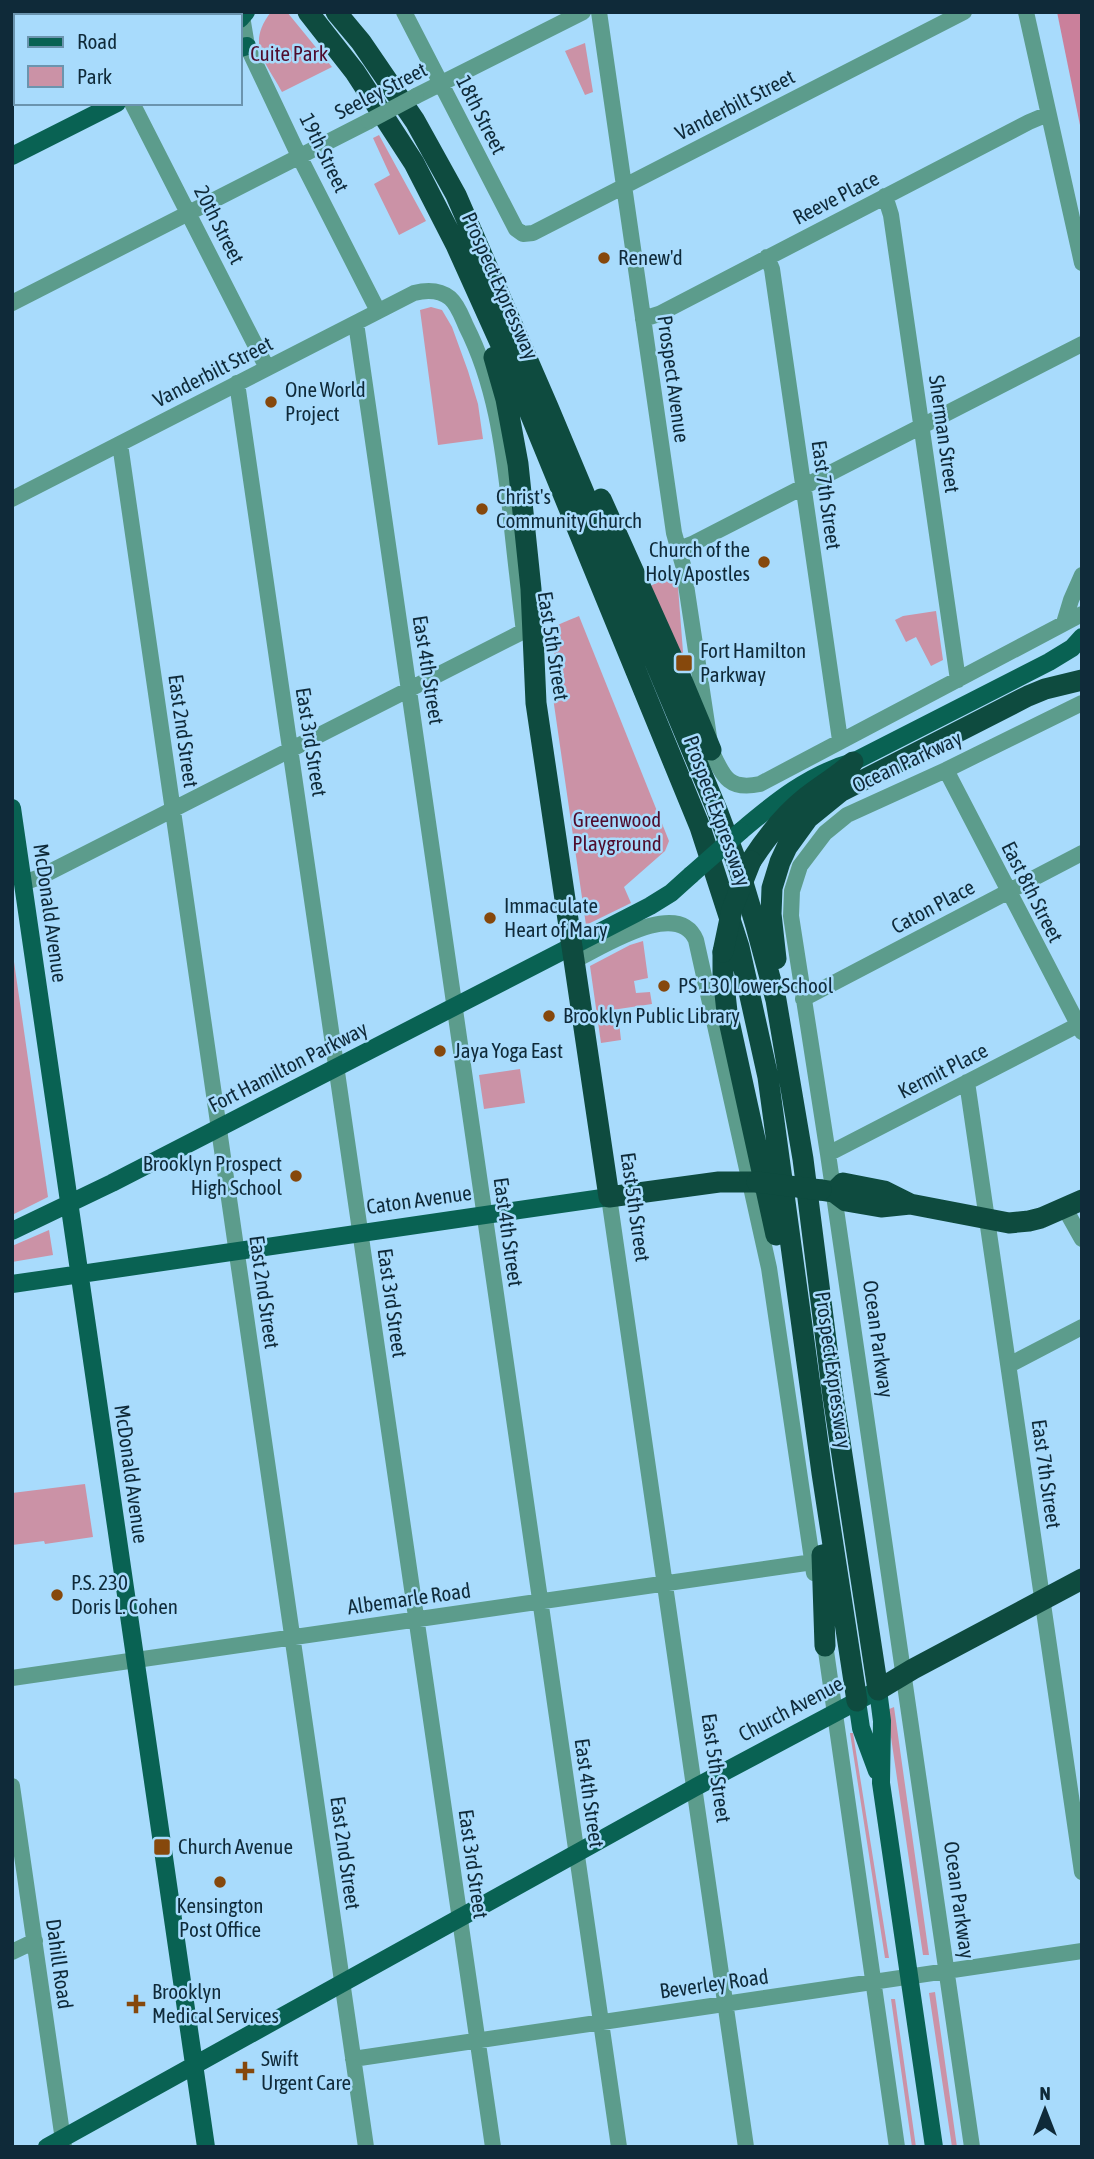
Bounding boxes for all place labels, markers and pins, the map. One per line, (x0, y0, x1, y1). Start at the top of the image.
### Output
place label: Renew'd (618, 245, 683, 269)
marker: Renew'd (596, 250, 612, 266)
place label: One World Project (285, 377, 366, 425)
marker: One World Project (263, 394, 279, 410)
place label: Christ's Community Church (496, 484, 642, 532)
marker: Christ's Community Church (474, 501, 490, 517)
place label: Church of the Holy Apostles (645, 537, 750, 585)
marker: Church of the Holy Apostles (756, 554, 772, 570)
place label: Fort Hamilton Parkway (700, 638, 806, 686)
marker: Fort Hamilton Parkway (674, 653, 694, 673)
place label: Immaculate Heart of Mary (504, 893, 608, 941)
marker: Immaculate Heart of Mary (482, 910, 498, 926)
place label: PS 130 Lower School (678, 973, 834, 997)
marker: PS 130 Lower School (656, 978, 672, 994)
place label: Brooklyn Public Library (563, 1003, 740, 1027)
marker: Brooklyn Public Library (541, 1008, 557, 1024)
place label: Jaya Yoga East (454, 1038, 563, 1062)
marker: Jaya Yoga East (432, 1043, 448, 1059)
place label: Brooklyn Prospect High School (143, 1151, 282, 1199)
marker: Brooklyn Prospect High School (288, 1168, 304, 1184)
place label: P.S. 230 Doris L. Cohen (71, 1570, 178, 1618)
marker: P.S. 230 Doris L. Cohen (49, 1587, 65, 1603)
place label: Church Avenue (178, 1834, 293, 1858)
marker: Church Avenue (152, 1837, 172, 1857)
marker: Kensington Post Office (212, 1874, 228, 1890)
place label: Kensington Post Office (177, 1893, 263, 1941)
place label: Brooklyn Medical Services (152, 1979, 279, 2027)
marker: Brooklyn Medical Services (126, 1994, 146, 2014)
place label: Swift Urgent Care (261, 2046, 351, 2094)
marker: Swift Urgent Care (235, 2061, 255, 2081)

